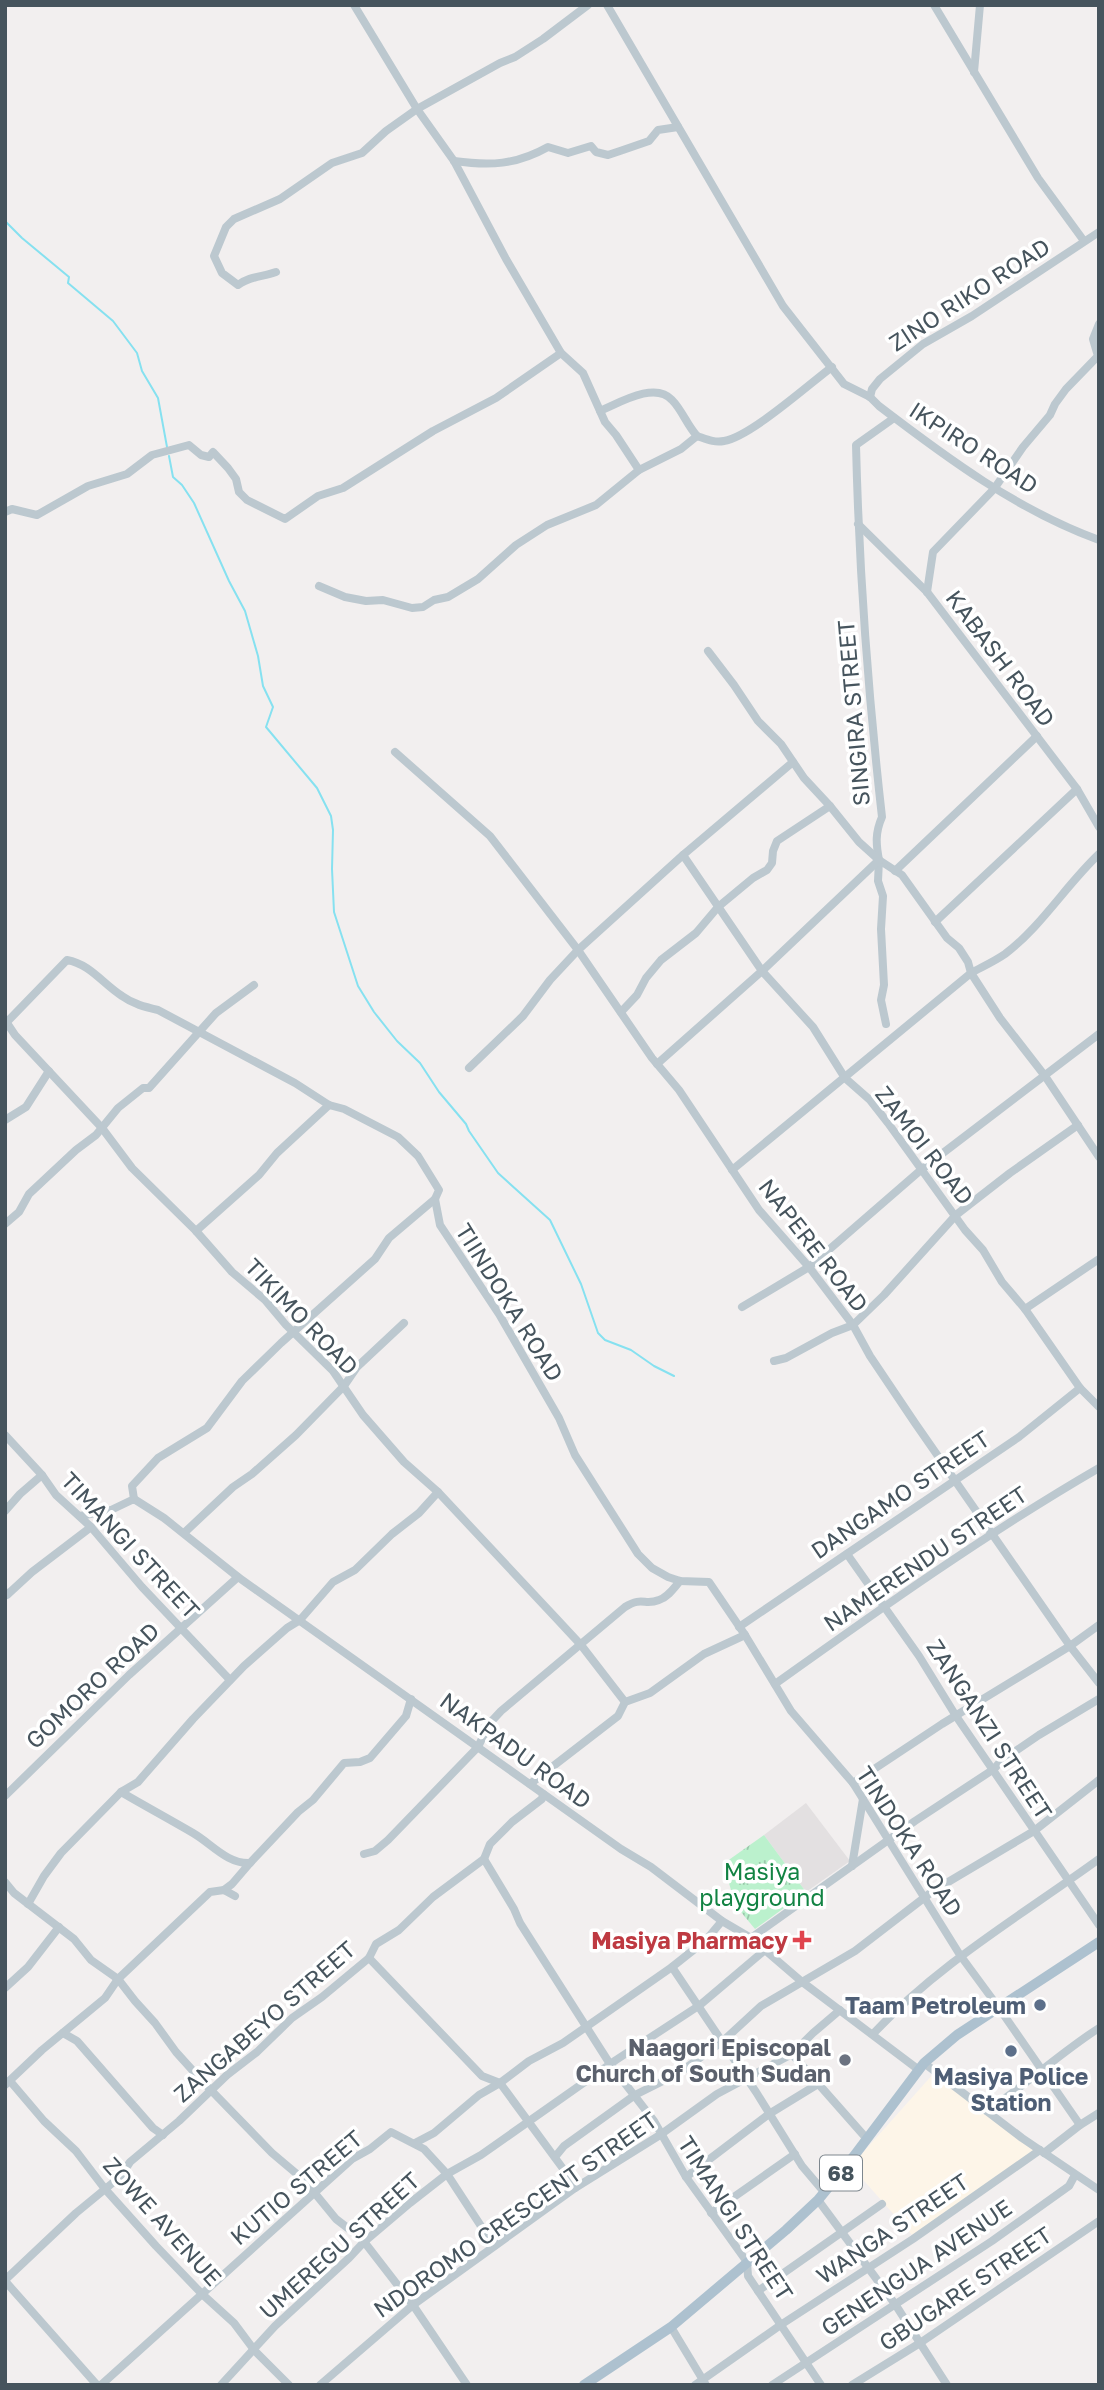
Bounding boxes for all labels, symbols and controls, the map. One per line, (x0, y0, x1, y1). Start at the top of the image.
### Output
street label: ZINO RIKO ROAD (883, 232, 1055, 356)
street label: IKPIRO ROAD (905, 395, 1043, 499)
street label: KABASH ROAD (941, 584, 1061, 732)
street label: SINGIRA STREET (831, 619, 875, 807)
street label: ZAMOI ROAD (870, 1080, 980, 1210)
street label: NAPERE ROAD (753, 1173, 875, 1317)
street label: TIINDOKA ROAD (450, 1218, 570, 1386)
street label: TIKIMO ROAD (240, 1252, 364, 1380)
street label: DANGAMO STREET (805, 1424, 995, 1564)
street label: TIMANGI STREET (56, 1466, 206, 1624)
street label: NAMERENDU STREET (818, 1479, 1032, 1637)
street label: GOMORO ROAD (19, 1616, 165, 1754)
street label: ZANGANZI STREET (921, 1634, 1059, 1824)
street label: NAKPADU ROAD (435, 1686, 597, 1814)
street label: TINDOKA ROAD (851, 1761, 969, 1921)
park label: Masiya playground (699, 1857, 825, 1911)
place label: Masiya Pharmacy (591, 1926, 788, 1954)
marker: Masiya Pharmacy (794, 1932, 810, 1948)
street label: ZANGABEYO STREET (168, 1935, 360, 2107)
place label: Taam Petroleum (845, 1991, 1026, 2019)
marker: Taam Petroleum (1032, 1997, 1048, 2013)
place label: Naagori Episcopal Church of South Sudan (575, 2033, 831, 2087)
marker: Masiya Police Station (1003, 2043, 1019, 2059)
marker: Naagori Episcopal Church of South Sudan (837, 2052, 853, 2068)
place label: Masiya Police Station (934, 2062, 1088, 2116)
street label: NDOROMO CRESCENT STREET (368, 2105, 662, 2323)
street label: KUTIO STREET (224, 2124, 368, 2250)
street label: TIMANGI STREET (672, 2131, 800, 2305)
street label: ZOWE AVENUE (98, 2151, 228, 2291)
road number: 68 (820, 2156, 862, 2190)
street label: UMEREGU STREET (253, 2166, 425, 2324)
street label: WANGA STREET (811, 2167, 973, 2289)
street label: GENENGUA AVENUE (815, 2193, 1017, 2341)
street label: GBUGARE STREET (873, 2220, 1057, 2356)

